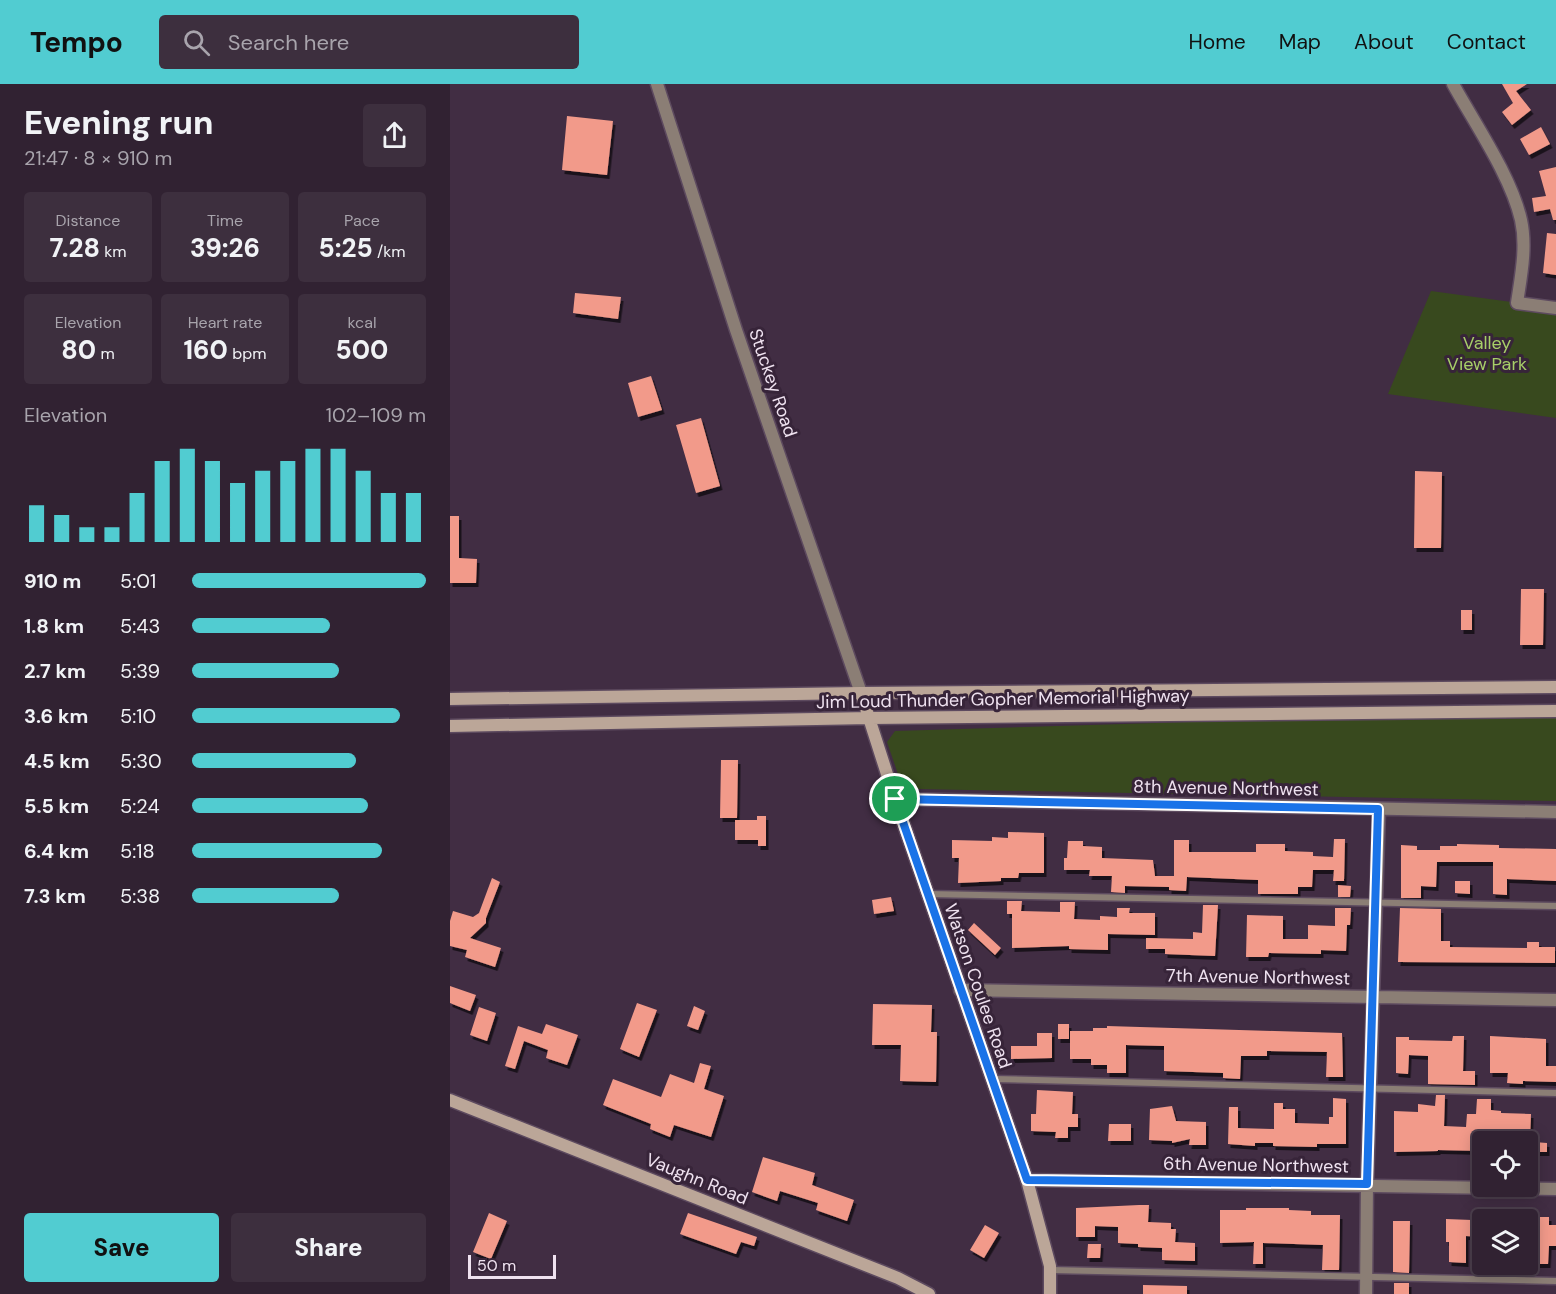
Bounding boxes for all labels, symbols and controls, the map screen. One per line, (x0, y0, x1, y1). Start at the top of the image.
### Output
search box (159, 15, 579, 69)
text: Tempo (30, 24, 123, 61)
icon: search (180, 26, 213, 59)
text: Search here (228, 28, 349, 57)
text: Home (1188, 28, 1246, 56)
text: Map (1279, 28, 1321, 56)
text: About (1354, 28, 1414, 56)
text: Contact (1447, 28, 1526, 56)
text: Evening run (24, 101, 213, 144)
button: share (363, 104, 426, 167)
text: 21:47 · 8 × 910 m (24, 145, 172, 171)
text: Distance (56, 210, 120, 231)
text: Time (207, 210, 243, 231)
text: Pace (344, 210, 380, 231)
text: 7.28 (49, 231, 100, 265)
text: 39:26 (190, 231, 260, 265)
text: 5:25 (318, 231, 373, 265)
text: km (100, 241, 127, 262)
text: /km (373, 241, 406, 262)
text: Elevation (55, 312, 121, 333)
text: Heart rate (188, 312, 262, 333)
text: kcal (348, 312, 376, 333)
street label: Stuckey Road (743, 326, 803, 440)
park label: Valley View Park (1447, 331, 1527, 376)
text: 80 (61, 333, 96, 367)
text: 160 (183, 333, 228, 367)
text: 500 (336, 333, 388, 367)
text: m (96, 343, 115, 364)
text: bpm (228, 343, 267, 364)
text: Elevation (24, 402, 107, 428)
text: 102–109 m (326, 402, 426, 428)
text: 910 m (24, 568, 81, 594)
text: 5:01 (120, 568, 156, 594)
text: 1.8 km (24, 613, 84, 639)
text: 5:43 (120, 613, 160, 639)
text: 2.7 km (24, 658, 86, 684)
text: 5:39 (120, 658, 160, 684)
street label: Jim Loud Thunder Gopher Memorial Highway (816, 684, 1190, 714)
text: 3.6 km (24, 703, 88, 729)
text: 5:10 (120, 703, 156, 729)
text: 4.5 km (24, 748, 90, 774)
text: 5:30 (120, 748, 162, 774)
pin (869, 773, 920, 824)
street label: 8th Avenue Northwest (1133, 774, 1319, 802)
icon: arrive (878, 782, 911, 815)
text: 5.5 km (24, 793, 89, 819)
text: 5:24 (120, 793, 160, 819)
text: 6.4 km (24, 838, 89, 864)
text: 5:18 (120, 838, 155, 864)
text: 7.3 km (24, 883, 86, 909)
text: 5:38 (120, 883, 160, 909)
street label: Watson Coulee Road (938, 900, 1018, 1072)
street label: 7th Avenue Northwest (1166, 963, 1350, 991)
map controls (1472, 1131, 1538, 1275)
button: locate (1472, 1131, 1538, 1197)
street label: Vaughn Road (642, 1148, 752, 1210)
street label: 6th Avenue Northwest (1163, 1151, 1349, 1179)
button: layers (1472, 1209, 1538, 1275)
button: Save (24, 1213, 219, 1282)
button: Share (231, 1213, 426, 1282)
scale bar (468, 1252, 556, 1280)
text: 50 m (477, 1255, 516, 1276)

